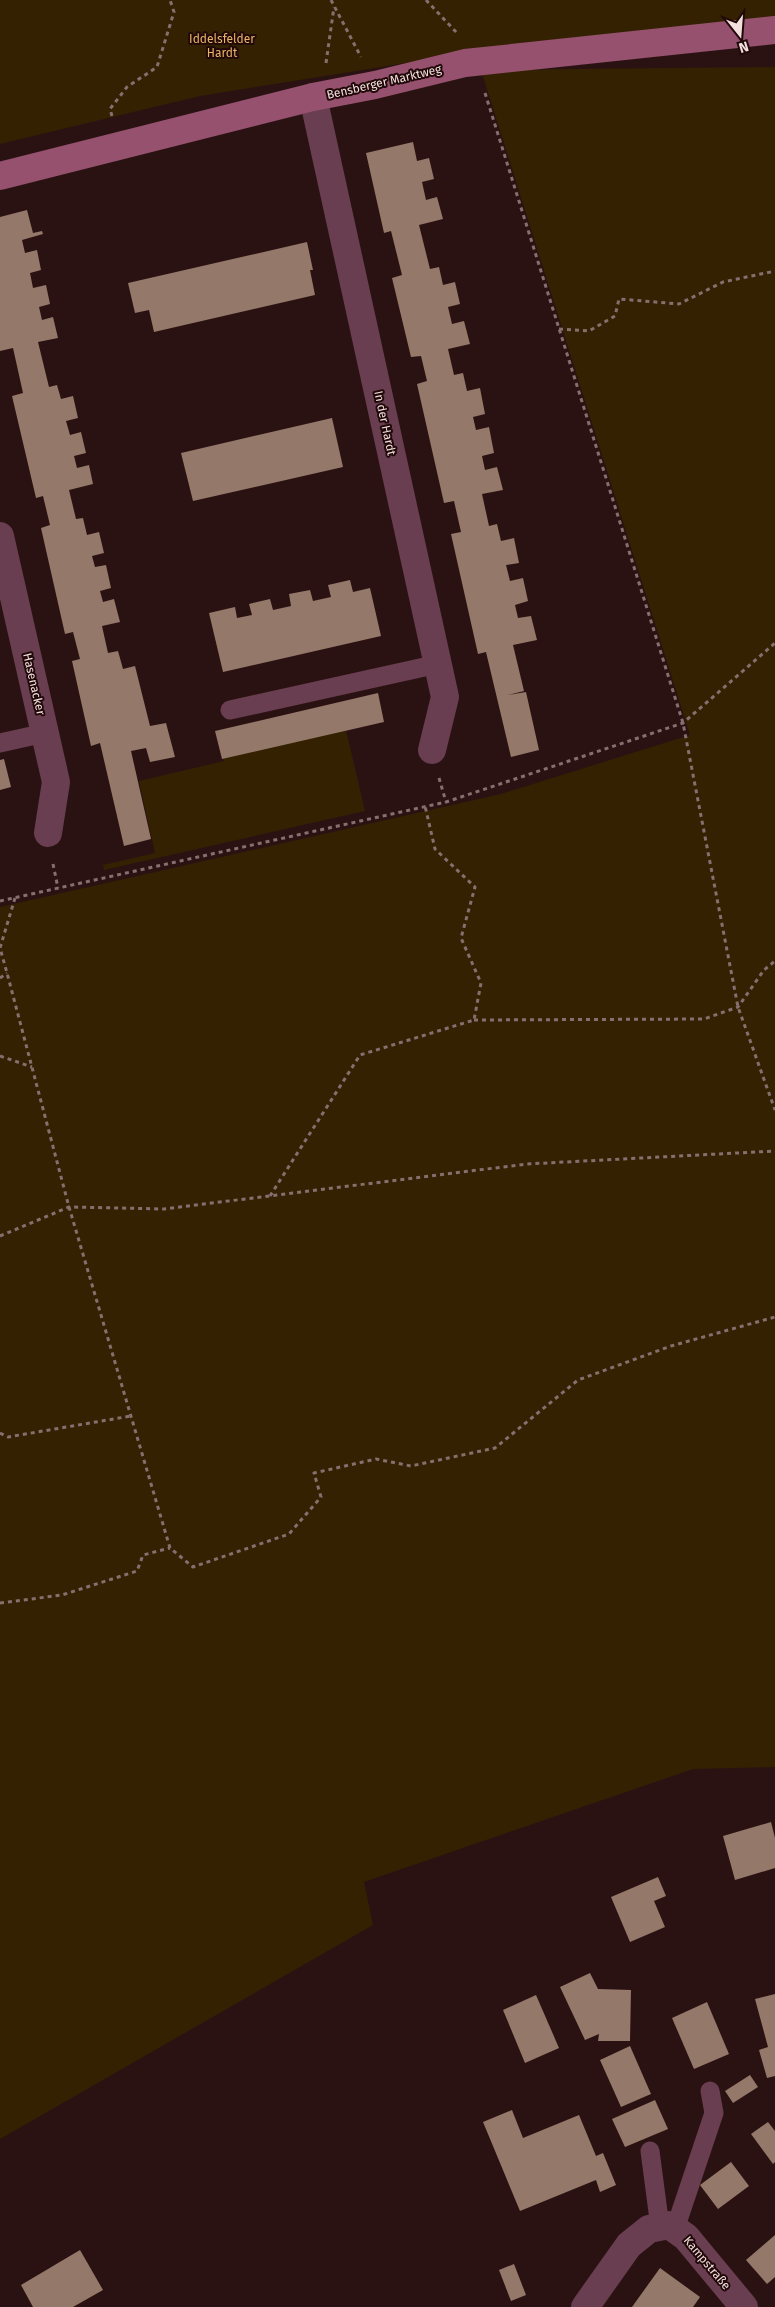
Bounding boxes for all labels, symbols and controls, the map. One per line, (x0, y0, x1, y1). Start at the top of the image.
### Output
north arrow (715, 10, 765, 60)
park label: Iddelsfelder Hardt (189, 32, 255, 60)
text: N (737, 37, 751, 56)
street label: Bensberger Marktweg (325, 62, 443, 102)
street label: In der Hardt (371, 389, 399, 457)
street label: Hasenacker (20, 652, 48, 717)
street label: Kampstraße (681, 2234, 733, 2292)

